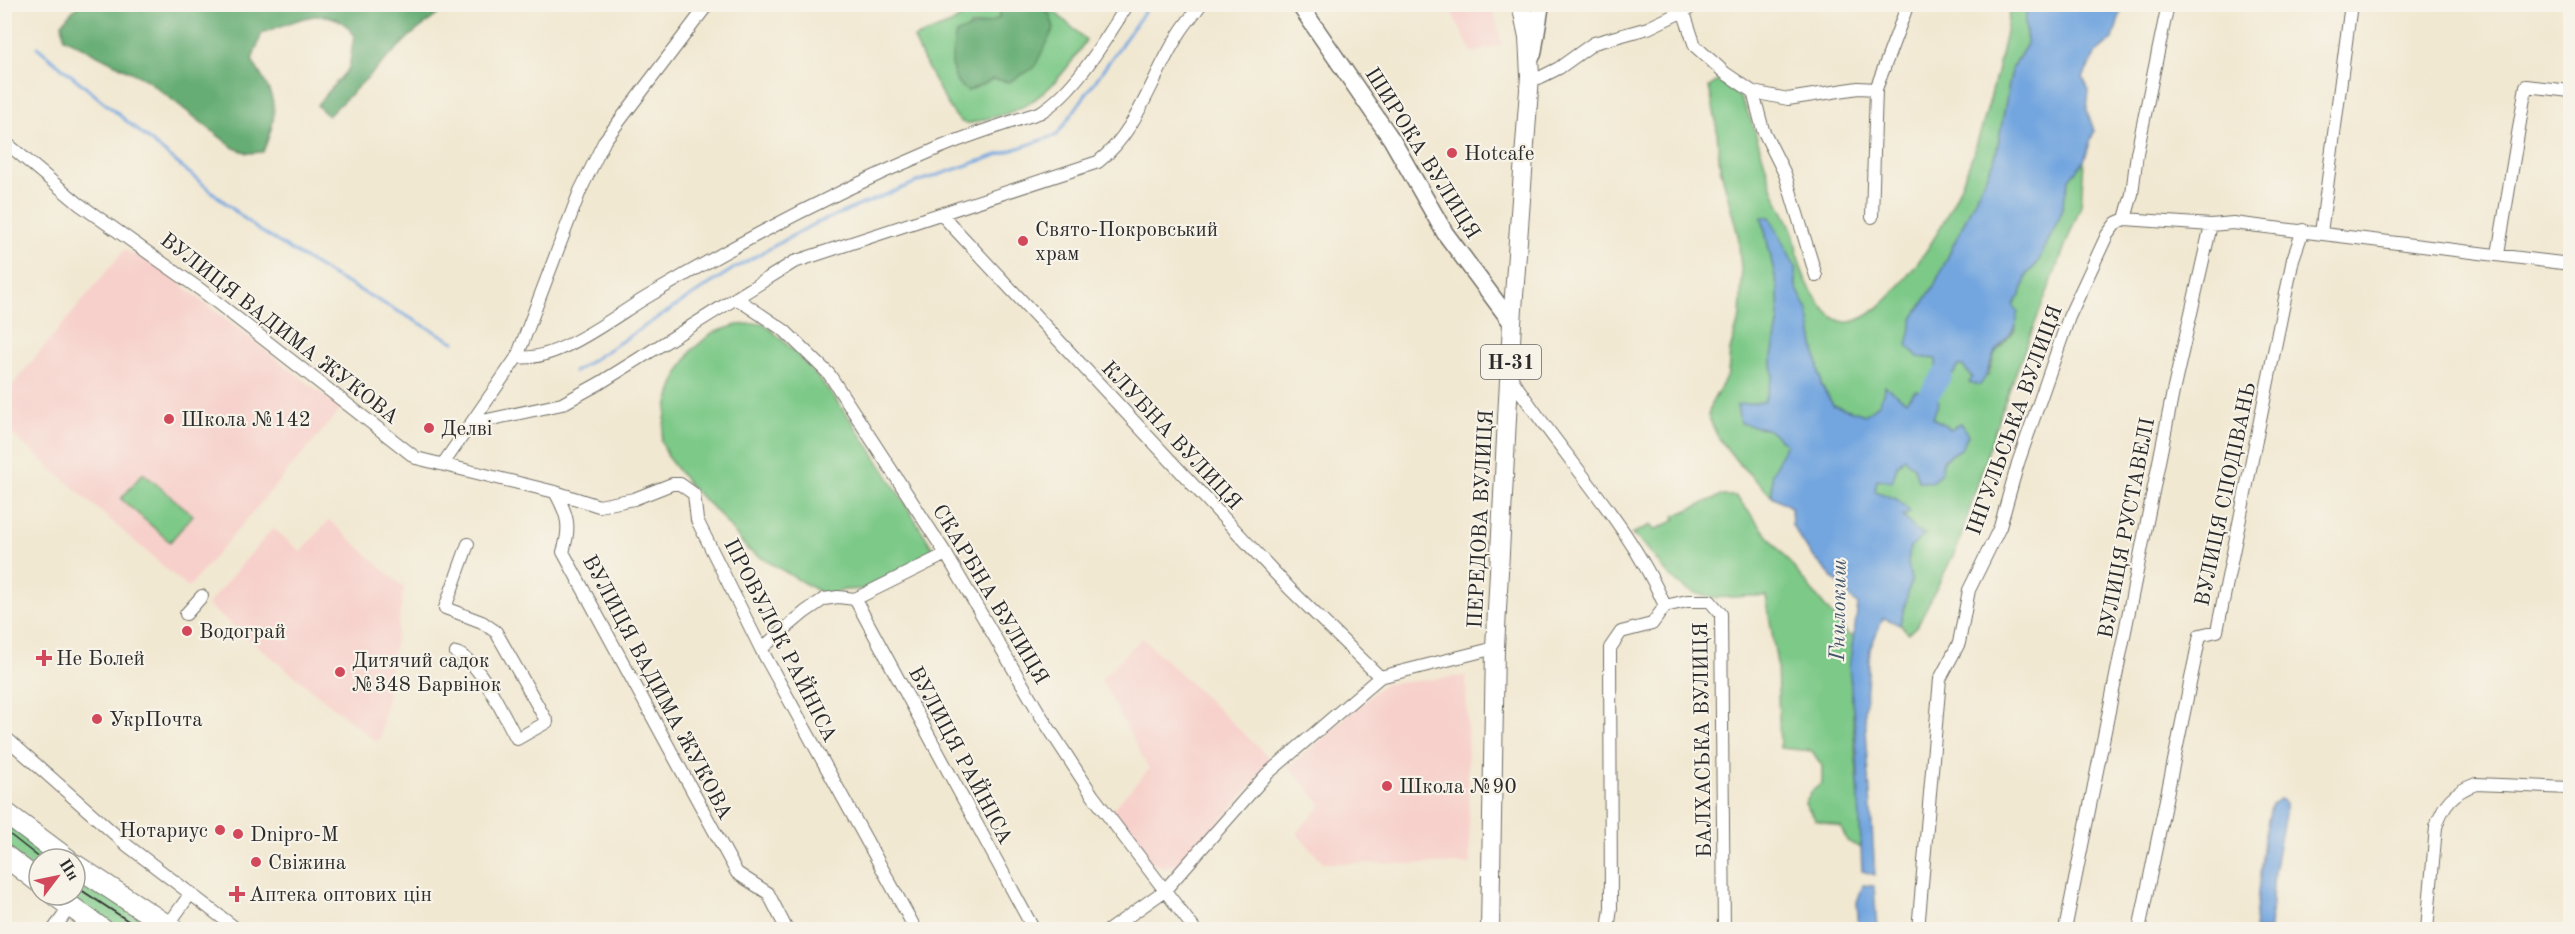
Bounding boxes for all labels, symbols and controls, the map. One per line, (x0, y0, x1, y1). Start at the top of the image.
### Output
street label: ШИРОКА ВУЛИЦЯ (1360, 64, 1483, 243)
place label: Hotcafe (1464, 144, 1534, 165)
marker: Hotcafe (1445, 146, 1459, 160)
place label: Свято-Покровський храм (1035, 220, 1218, 265)
street label: ВУЛИЦЯ ВАДИМА ЖУКОВА (156, 230, 402, 429)
marker: Свято-Покровський храм (1016, 234, 1030, 248)
street label: ІНГУЛЬСЬКА ВУЛИЦЯ (1964, 303, 2067, 538)
road number: Н-31 (1481, 345, 1541, 379)
street label: КЛУБНА ВУЛИЦЯ (1097, 358, 1245, 514)
street label: ВУЛИЦЯ СПОДІВАНЬ (2192, 380, 2260, 608)
street label: ПЕРЕДОВА ВУЛИЦЯ (1465, 409, 1498, 629)
place label: Школа №142 (181, 410, 311, 431)
marker: Школа №142 (162, 412, 176, 426)
street label: ВУЛИЦЯ РУСТАВЕЛІ (2096, 416, 2159, 640)
place label: Делві (441, 419, 493, 440)
marker: Делві (422, 421, 436, 435)
street label: СКАРБНА ВУЛИЦЯ (928, 501, 1052, 688)
street label: ПРОВУЛОК РАЙНІСА (719, 534, 844, 746)
street label: ВУЛИЦЯ ВАДИМА ЖУКОВА (578, 552, 736, 824)
water label: Гнилокиш (1827, 559, 1851, 662)
place label: Водограй (199, 622, 286, 643)
street label: БАЛХАСЬКА ВУЛИЦЯ (1691, 622, 1716, 858)
marker: Водограй (180, 624, 194, 638)
place label: Не Болей (56, 649, 145, 670)
marker: Не Болей (37, 651, 51, 665)
place label: Дитячий садок №348 Барвінок (352, 651, 502, 696)
street label: ВУЛИЦЯ РАЙНІСА (904, 661, 1020, 848)
marker: Дитячий садок №348 Барвінок (333, 665, 347, 679)
place label: УкрПочта (109, 710, 203, 731)
marker: УкрПочта (90, 712, 104, 726)
place label: Школа №90 (1399, 777, 1517, 798)
marker: Школа №90 (1380, 779, 1394, 793)
place label: Нотариус (119, 821, 208, 842)
marker: Нотариус (213, 823, 227, 837)
place label: Dnipro-M (250, 825, 339, 846)
marker: Dnipro-M (231, 827, 245, 841)
north arrow (27, 847, 87, 907)
place label: Свіжина (268, 853, 346, 874)
marker: Свіжина (249, 855, 263, 869)
text: Пн (55, 857, 81, 884)
place label: Аптека оптових цін (249, 885, 432, 906)
marker: Аптека оптових цін (230, 887, 244, 901)

